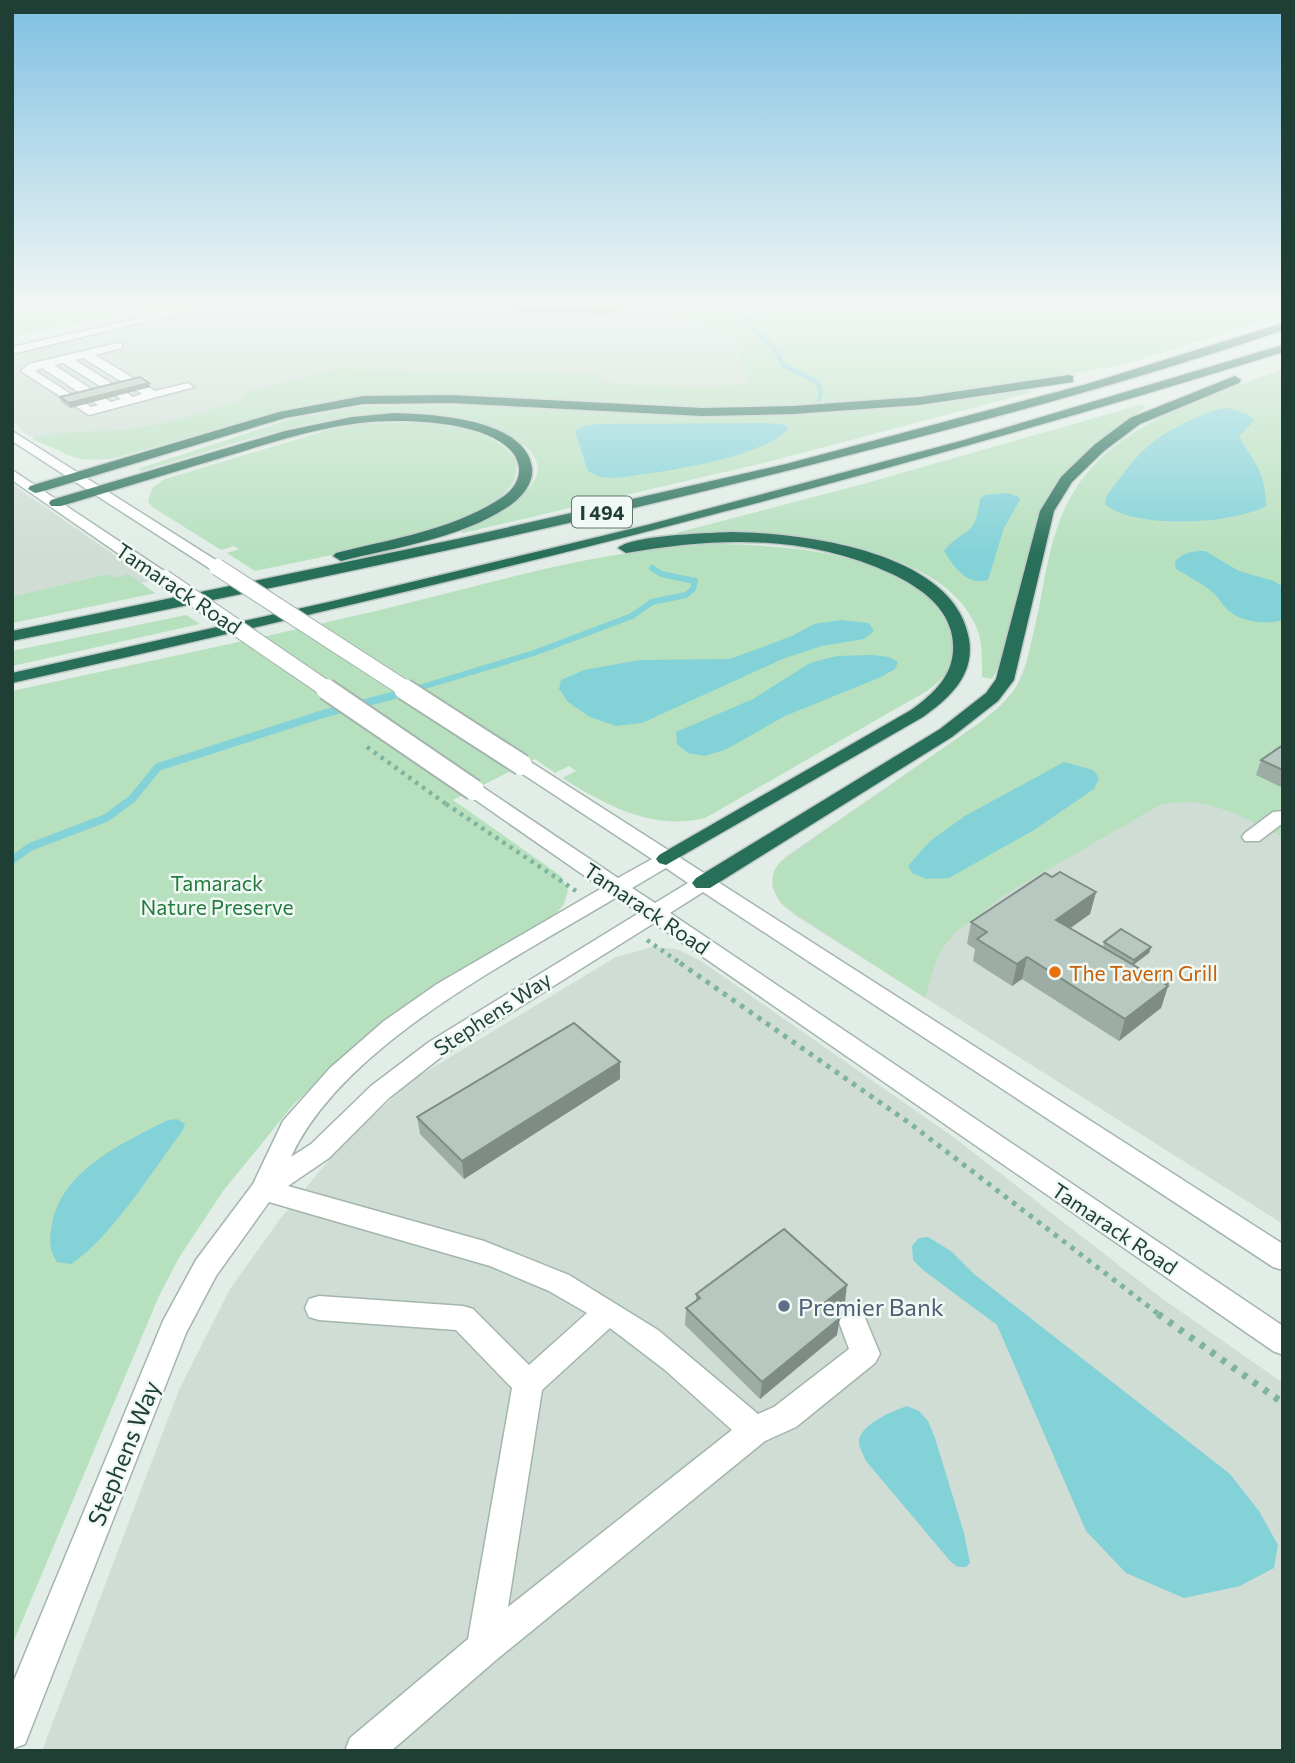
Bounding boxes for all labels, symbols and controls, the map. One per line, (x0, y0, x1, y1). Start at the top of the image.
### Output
road number: I 494 (572, 496, 632, 527)
street label: Tamarack Road (112, 537, 246, 639)
street label: Tamarack Road (580, 857, 714, 959)
park label: Tamarack Nature Preserve (140, 870, 294, 919)
place label: The Tavern Grill (1069, 960, 1218, 985)
marker: The Tavern Grill (1047, 964, 1063, 980)
street label: Stephens Way (429, 966, 555, 1060)
street label: Tamarack Road (1048, 1177, 1182, 1279)
place label: Premier Bank (798, 1292, 944, 1321)
marker: Premier Bank (776, 1298, 792, 1314)
street label: Stephens Way (81, 1376, 165, 1530)

